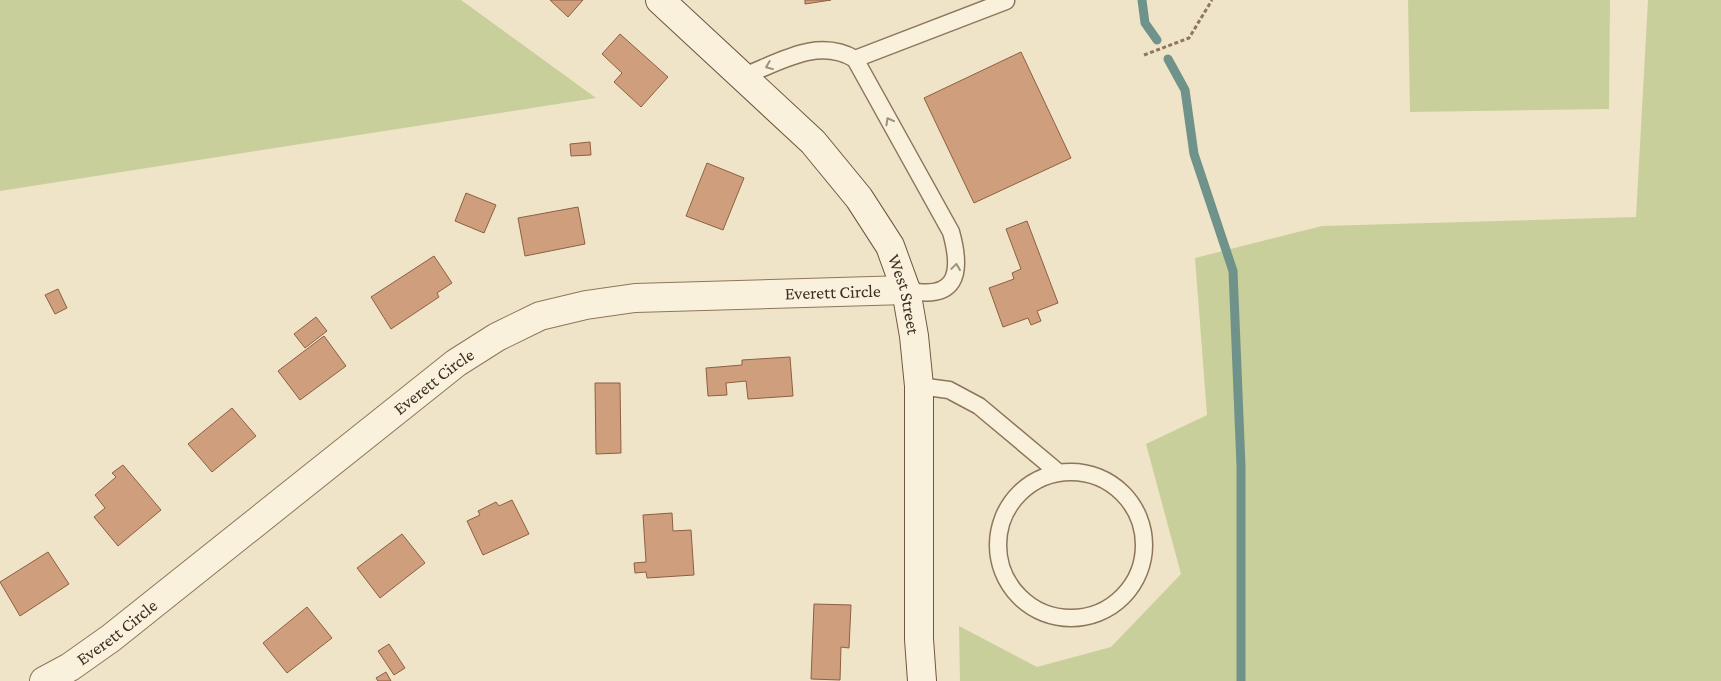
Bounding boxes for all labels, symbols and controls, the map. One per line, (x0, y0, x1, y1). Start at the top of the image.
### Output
one-way arrow (765, 60, 774, 71)
one-way arrow (886, 118, 896, 127)
street label: West Street (884, 251, 924, 337)
one-way arrow (950, 262, 960, 271)
street label: Everett Circle (784, 281, 881, 304)
street label: Everett Circle (390, 344, 478, 419)
street label: Everett Circle (73, 595, 161, 669)

